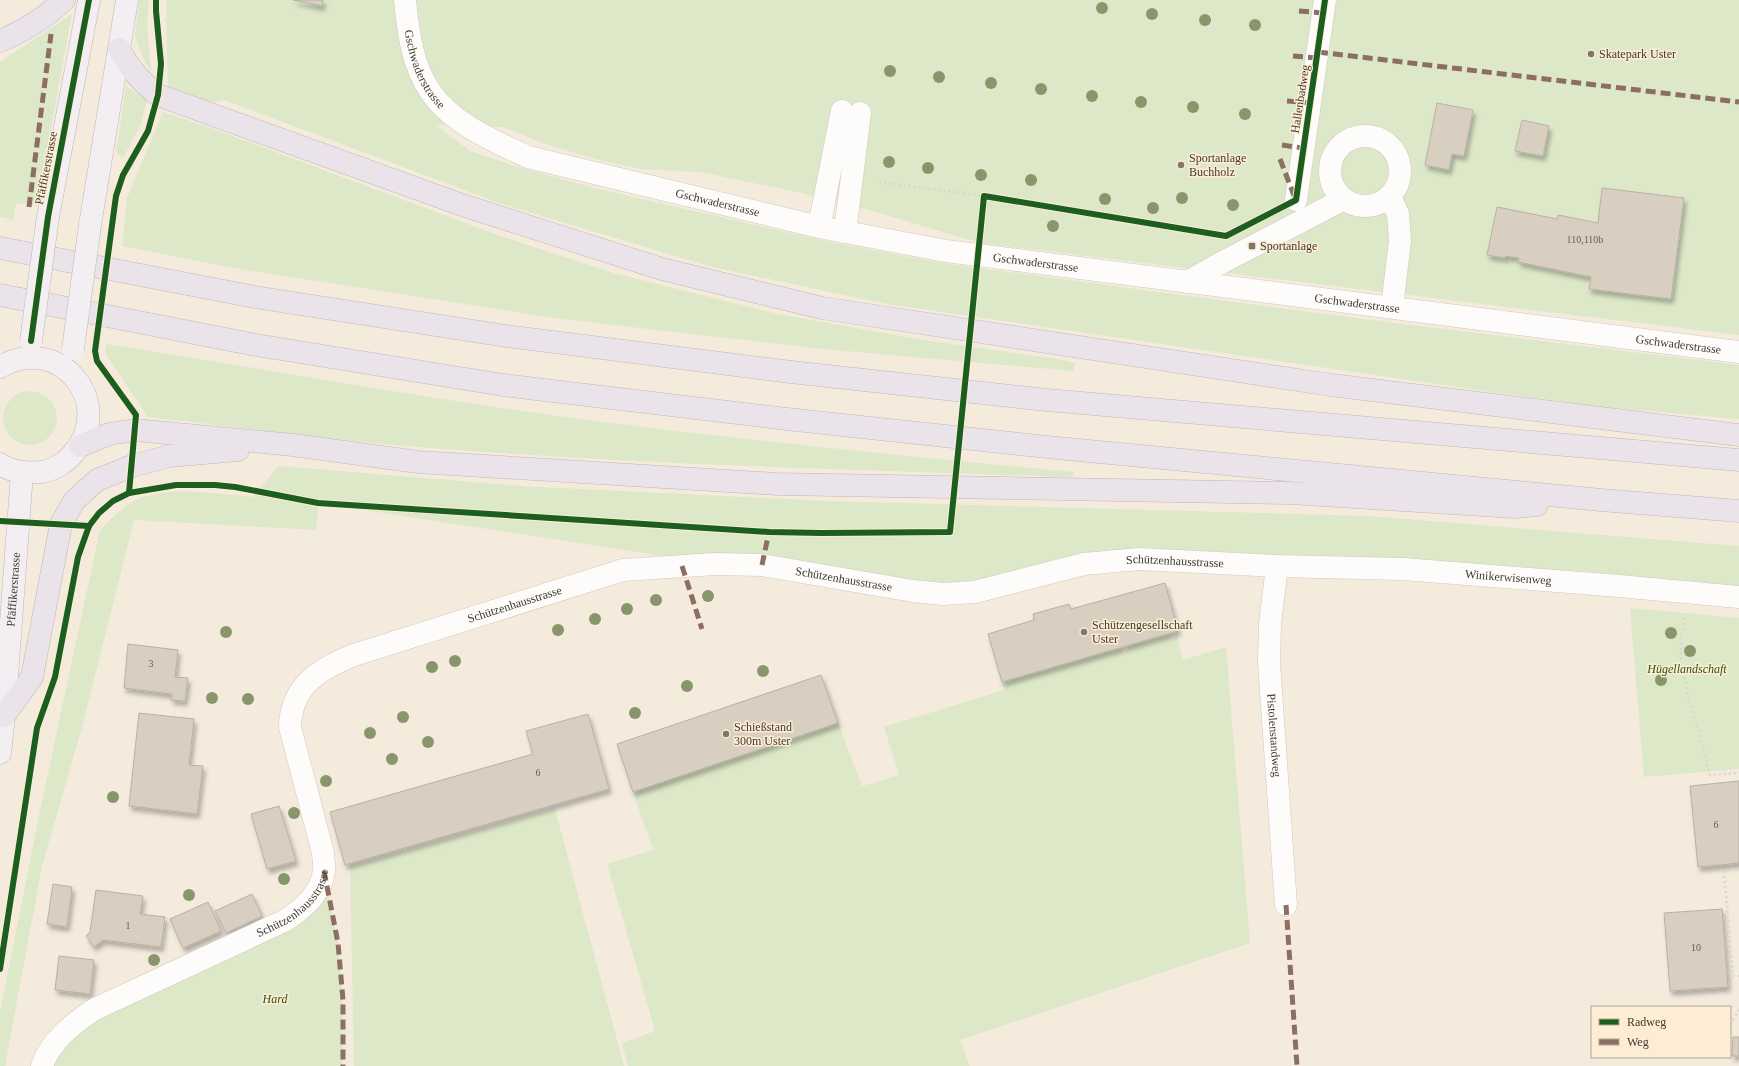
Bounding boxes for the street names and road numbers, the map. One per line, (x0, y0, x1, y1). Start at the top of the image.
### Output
street label: Gschwaderstrasse (402, 29, 448, 112)
street label: Hallenbadweg (1288, 64, 1312, 134)
street label: Pfäffikerstrasse (32, 130, 60, 206)
street label: Gschwaderstrasse (674, 186, 761, 219)
street label: Gschwaderstrasse (992, 250, 1079, 275)
street label: Gschwaderstrasse (1314, 291, 1401, 316)
street label: Gschwaderstrasse (1635, 332, 1722, 357)
street label: Pfäffikerstrasse (4, 552, 23, 627)
street label: Schützenhausstrasse (1125, 552, 1224, 570)
street label: Schützenhausstrasse (794, 564, 893, 594)
street label: Winikerwisenweg (1464, 567, 1552, 588)
street label: Schützenhausstrasse (466, 583, 563, 626)
street label: Pistolenstandweg (1264, 693, 1284, 778)
street label: Schützenhausstrasse (254, 868, 331, 940)

